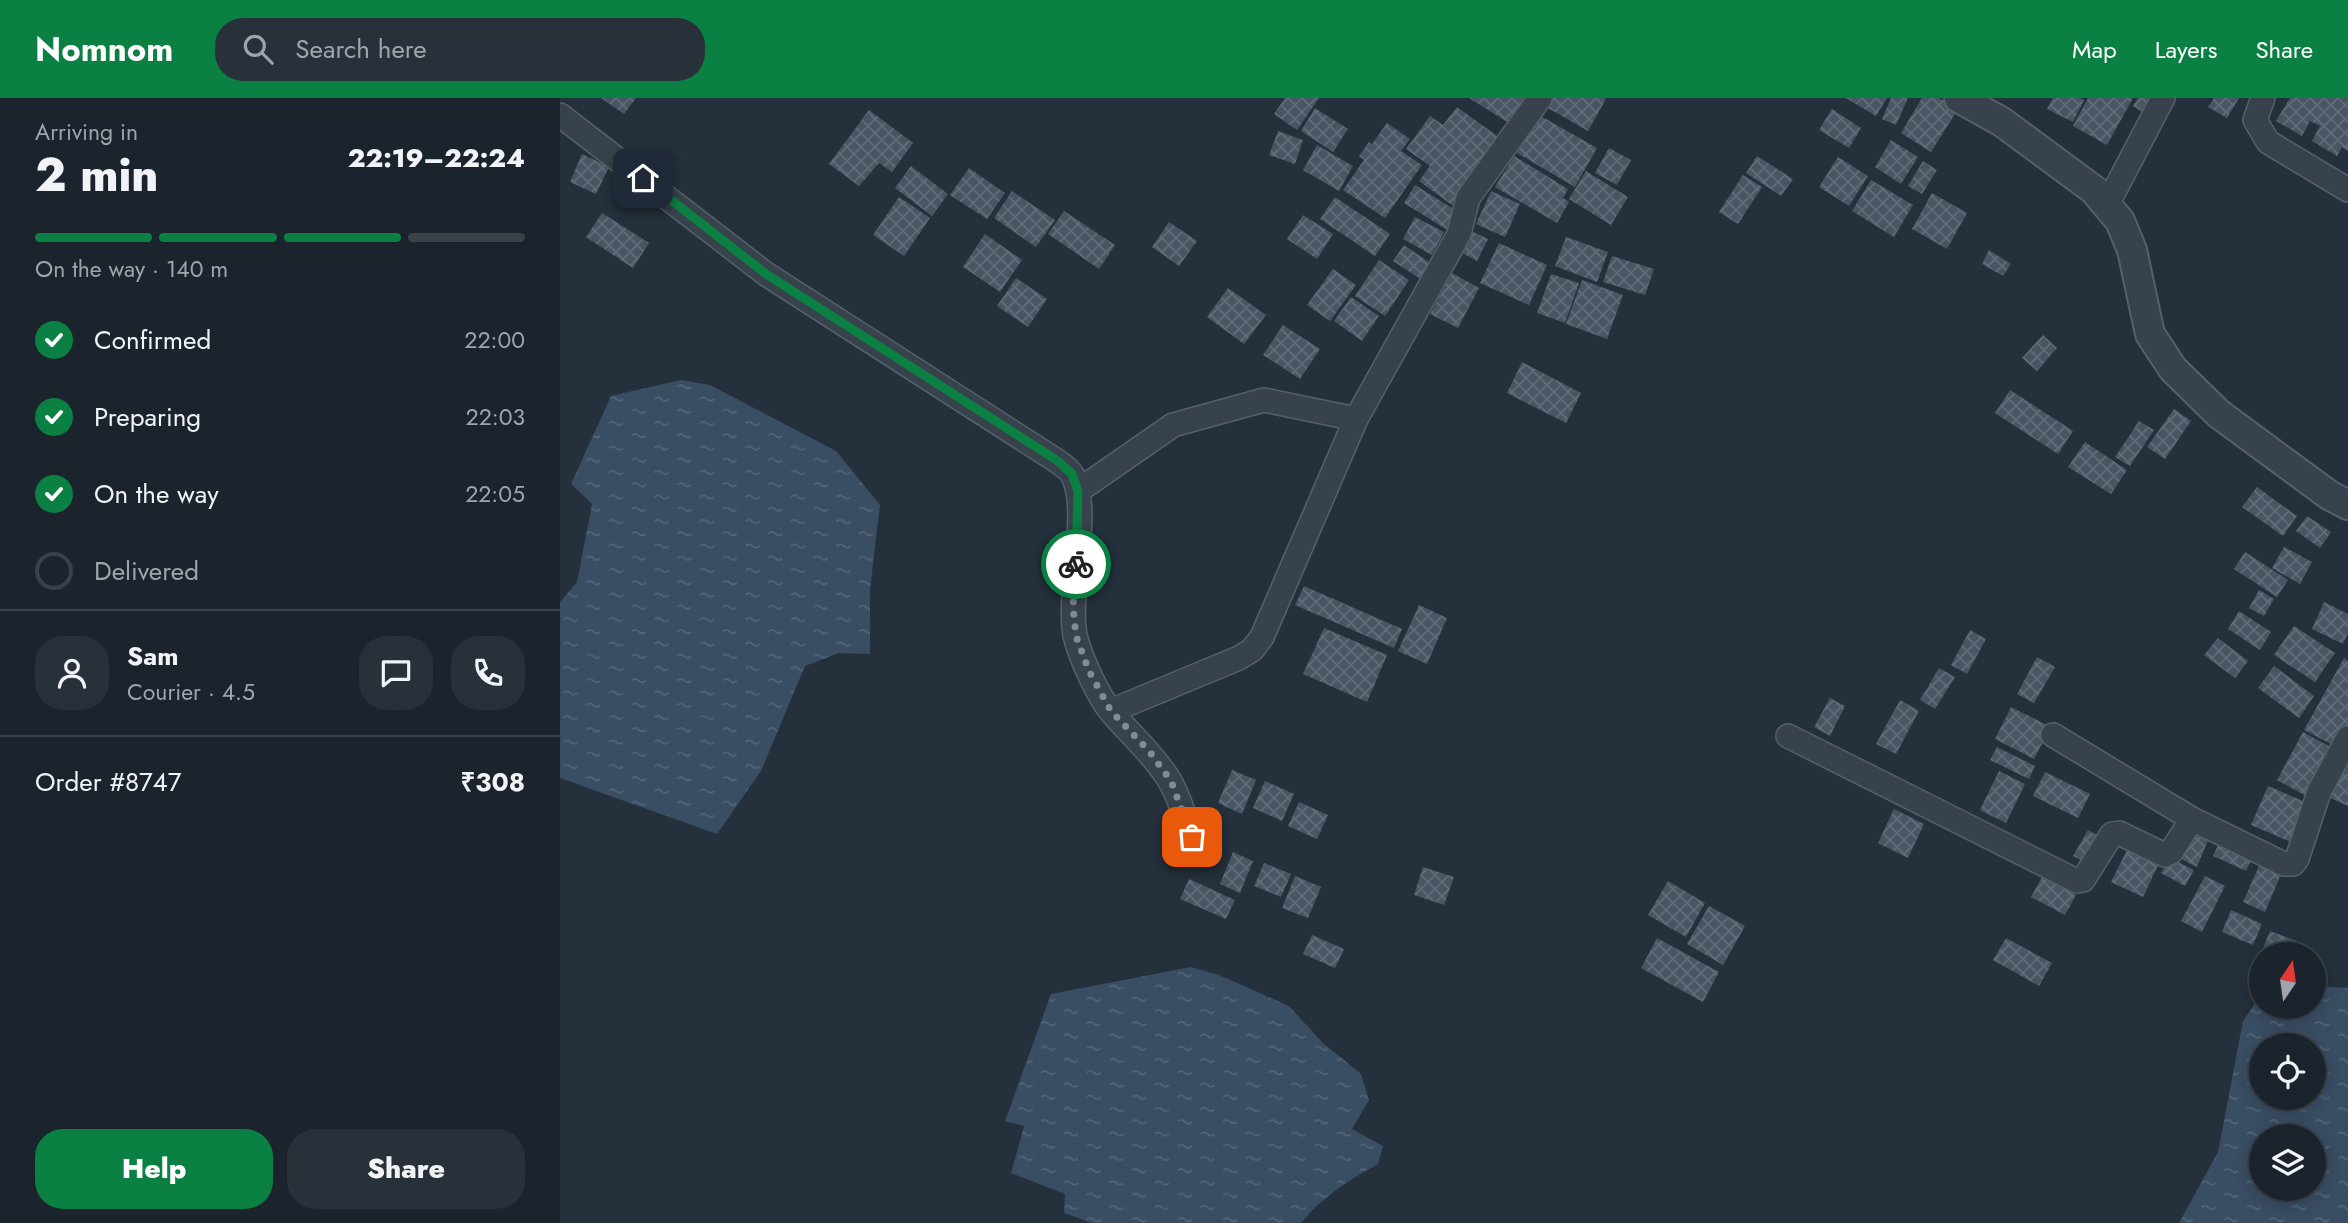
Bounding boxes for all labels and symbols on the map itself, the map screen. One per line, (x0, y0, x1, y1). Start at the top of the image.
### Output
pin (613, 148, 673, 208)
courier (1041, 529, 1111, 599)
pin (1162, 807, 1222, 867)
north arrow (2249, 942, 2326, 1018)

